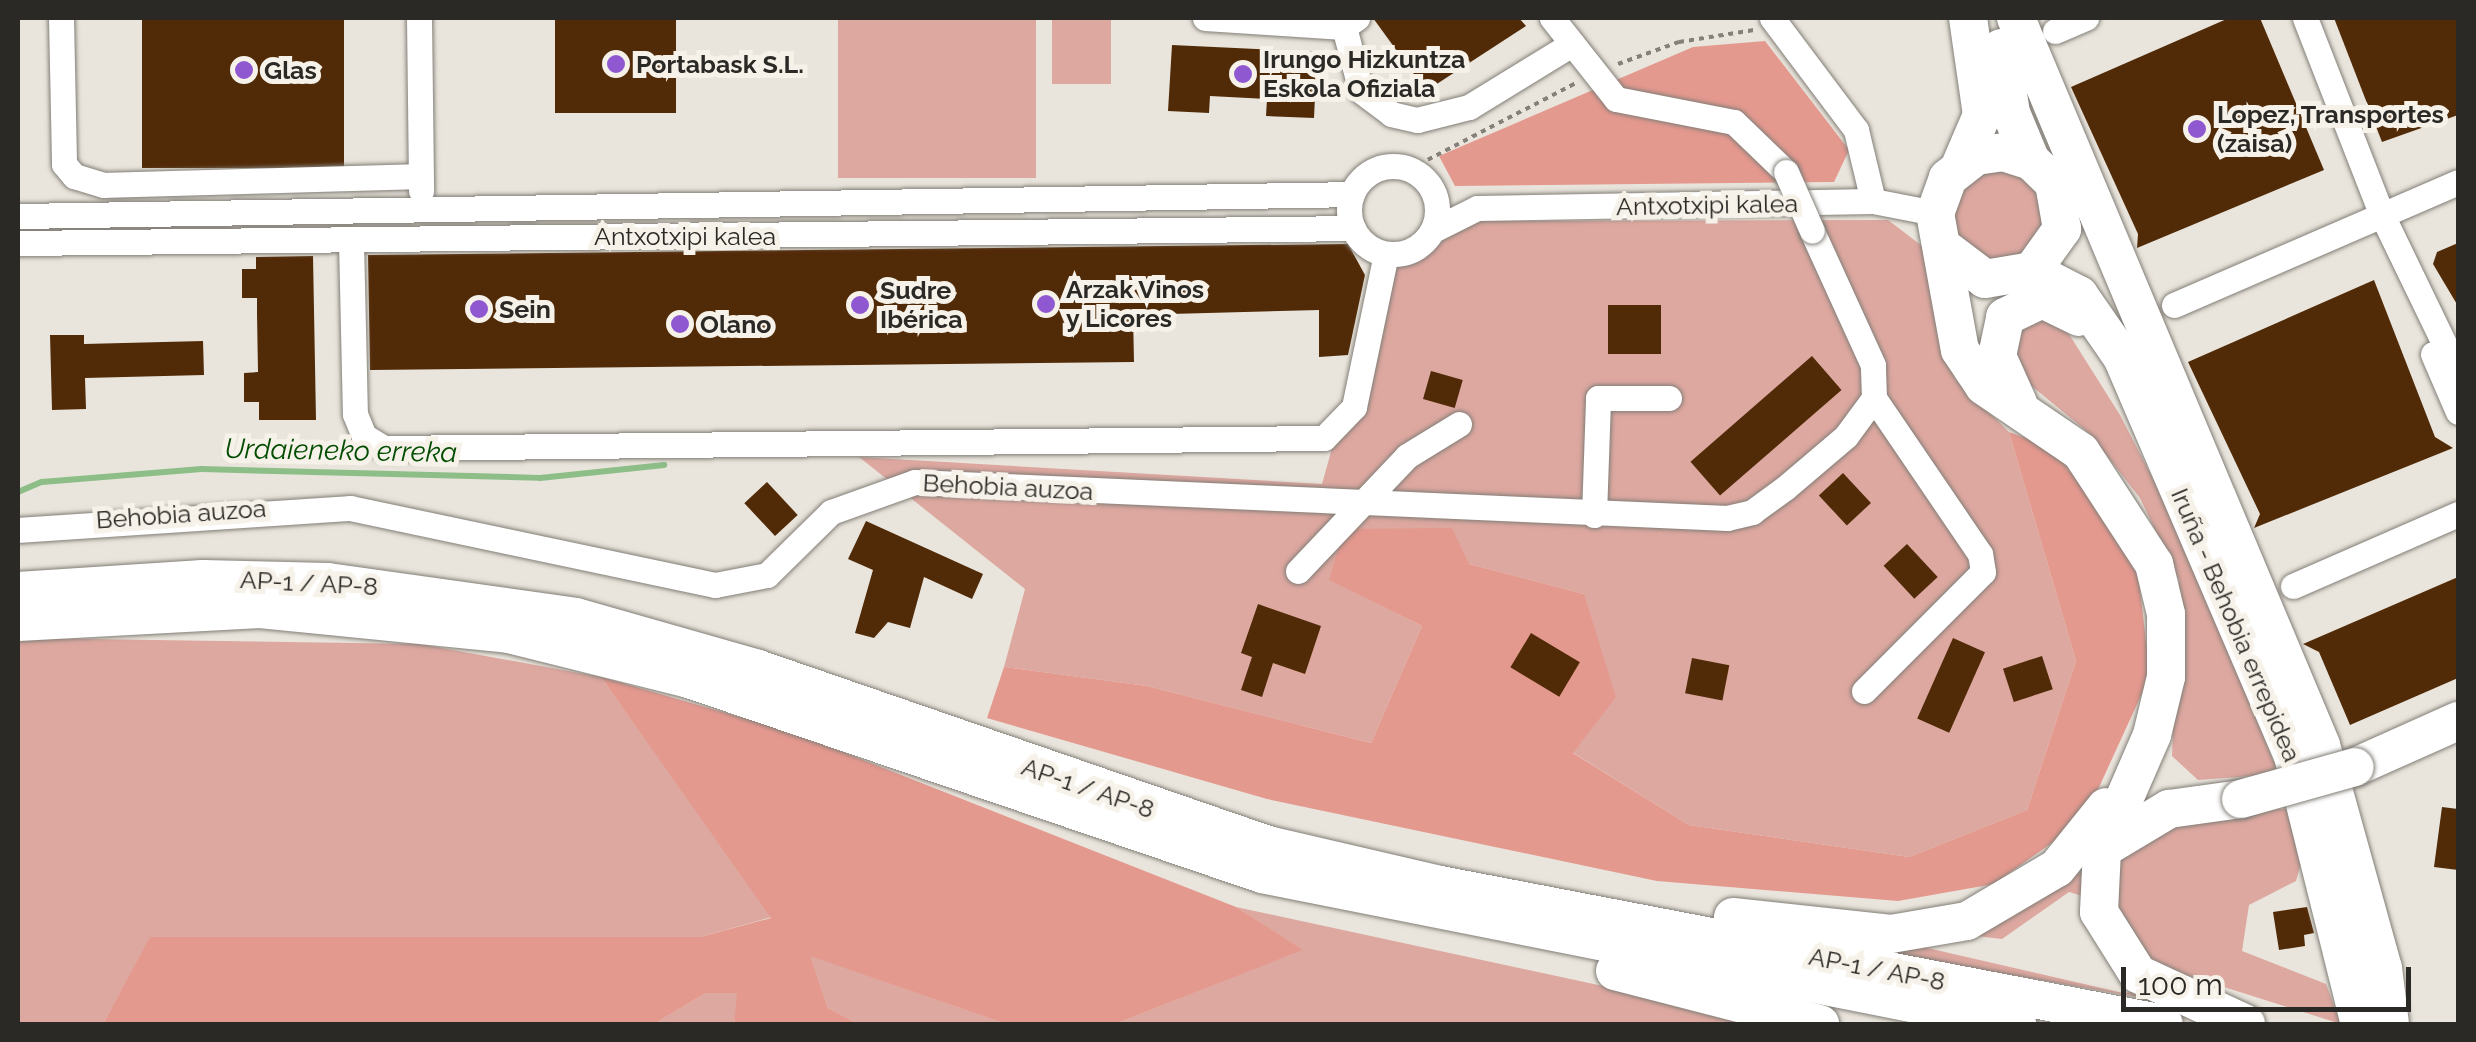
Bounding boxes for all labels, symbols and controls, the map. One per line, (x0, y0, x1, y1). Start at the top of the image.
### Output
place label: Irungo Hizkuntza Eskola Ofiziala (1263, 45, 1465, 104)
place label: Portabask S.L. (636, 49, 804, 79)
marker: Portabask S.L. (605, 53, 627, 75)
place label: Glas (264, 55, 317, 85)
marker: Glas (233, 59, 255, 81)
marker: Irungo Hizkuntza Eskola Ofiziala (1232, 63, 1254, 85)
place label: Lopez, Transportes (zaisa) (2217, 100, 2445, 159)
marker: Lopez, Transportes (zaisa) (2186, 118, 2208, 140)
street label: Antxotxipi kalea (1616, 188, 1798, 222)
street label: Antxotxipi kalea (594, 221, 776, 251)
place label: Arzak Vinos y Licores (1066, 275, 1205, 334)
place label: Sudre Ibérica (880, 276, 962, 335)
marker: Arzak Vinos y Licores (1035, 293, 1057, 315)
place label: Sein (499, 294, 551, 324)
marker: Sudre Ibérica (849, 294, 871, 316)
marker: Sein (468, 298, 490, 320)
place label: Olano (700, 309, 771, 339)
marker: Olano (669, 313, 691, 335)
water label: Urdaieneko erreka (224, 432, 458, 470)
street label: Behobia auzoa (922, 468, 1094, 506)
street label: Iruña - Behobia errepidea (2165, 484, 2307, 766)
street label: Behobia auzoa (95, 493, 267, 535)
street label: AP-1 / AP-8 (239, 564, 379, 602)
street label: AP-1 / AP-8 (1017, 751, 1159, 825)
street label: AP-1 / AP-8 (1806, 941, 1948, 997)
scale bar (2126, 947, 2416, 1009)
text: 100 m (2138, 967, 2223, 1002)

